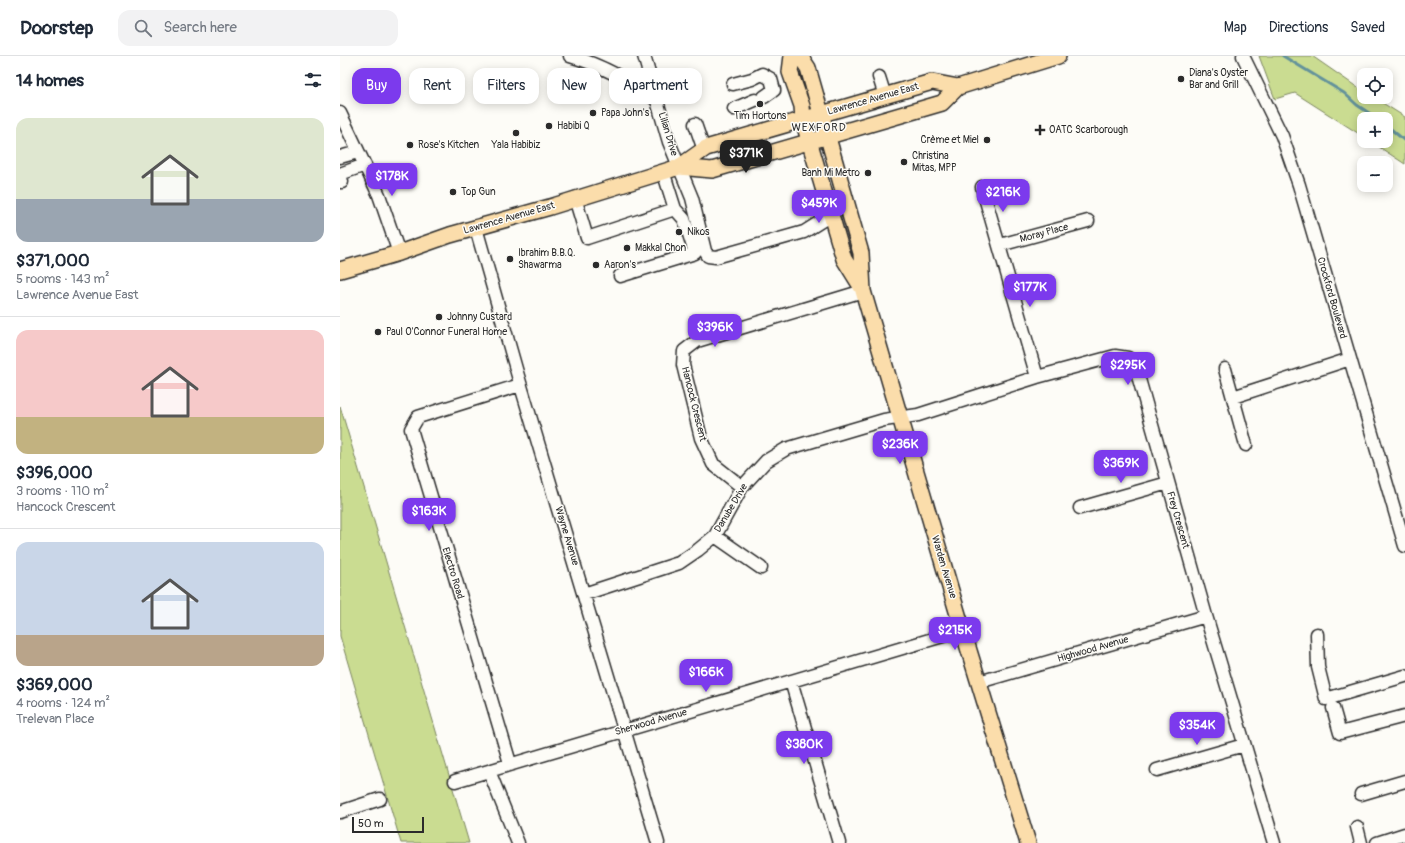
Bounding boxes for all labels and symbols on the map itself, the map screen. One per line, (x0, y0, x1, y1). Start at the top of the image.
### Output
place label: Diana's Oyster Bar and Grill (1189, 67, 1248, 91)
marker: Diana's Oyster Bar and Grill (1176, 74, 1186, 84)
street label: Lawrence Avenue East (826, 80, 921, 118)
marker: Tim Hortons (755, 99, 765, 109)
place label: Papa John's (601, 107, 650, 119)
marker: Papa John's (588, 108, 598, 118)
place label: Tim Hortons (734, 110, 787, 122)
street label: Lilian Drive (656, 111, 680, 157)
place label: Habibi Q (557, 120, 590, 132)
marker: Habibi Q (544, 121, 554, 131)
district label: WEXFORD (791, 121, 847, 134)
marker: OATC Scarborough (1034, 124, 1046, 136)
place label: OATC Scarborough (1049, 124, 1128, 136)
marker: Yala Habibiz (511, 128, 521, 138)
place label: Crème et Miel (921, 134, 979, 146)
marker: Crème et Miel (982, 135, 992, 145)
place label: Rose's Kitchen (418, 139, 480, 151)
place label: Yala Habibiz (491, 139, 540, 151)
marker: Rose's Kitchen (405, 140, 415, 150)
pin: $371K (718, 140, 774, 174)
place label: Christina Mitas, MPP (912, 150, 957, 174)
marker: Christina Mitas, MPP (899, 157, 909, 167)
pin: $178K (364, 163, 420, 197)
place label: Banh Mi Metro (801, 167, 861, 179)
marker: Banh Mi Metro (863, 168, 873, 178)
pin: $216K (975, 179, 1031, 213)
place label: Top Gun (461, 186, 496, 198)
marker: Top Gun (448, 187, 458, 197)
pin: $459K (791, 190, 847, 224)
street label: Lawrence Avenue East (462, 199, 557, 237)
street label: Moray Place (1018, 221, 1070, 245)
place label: Nikos (687, 226, 710, 238)
marker: Nikos (674, 227, 684, 237)
place label: Makkal Chon (635, 242, 687, 254)
marker: Makkal Chon (622, 243, 632, 253)
place label: Ibrahim B.B.Q. Shawarma (518, 247, 575, 271)
marker: Ibrahim B.B.Q. Shawarma (505, 254, 515, 264)
street label: Crockford Boulevard (1315, 256, 1349, 340)
place label: Aaron's (604, 259, 636, 271)
marker: Aaron's (591, 260, 601, 270)
pin: $177K (1002, 274, 1058, 308)
place label: Johnny Custard (447, 311, 512, 323)
marker: Johnny Custard (434, 312, 444, 322)
pin: $396K (687, 314, 743, 348)
place label: Paul O'Connor Funeral Home (386, 326, 507, 338)
marker: Paul O'Connor Funeral Home (373, 327, 383, 337)
pin: $295K (1100, 352, 1156, 386)
street label: Hancock Crescent (679, 365, 709, 444)
pin: $236K (872, 431, 928, 465)
pin: $369K (1093, 450, 1149, 484)
street label: Danube Drive (712, 481, 750, 535)
street label: Frey Crescent (1164, 490, 1192, 551)
pin: $163K (401, 498, 457, 532)
street label: Wayne Avenue (552, 505, 582, 567)
street label: Warden Avenue (929, 534, 959, 600)
street label: Electro Road (439, 546, 467, 600)
pin: $215K (927, 617, 983, 651)
street label: Highwood Avenue (1056, 633, 1130, 665)
pin: $166K (678, 659, 734, 693)
street label: Sherwood Avenue (614, 706, 688, 738)
pin: $354K (1169, 712, 1225, 746)
pin: $380K (776, 731, 832, 765)
scale bar (352, 815, 424, 834)

